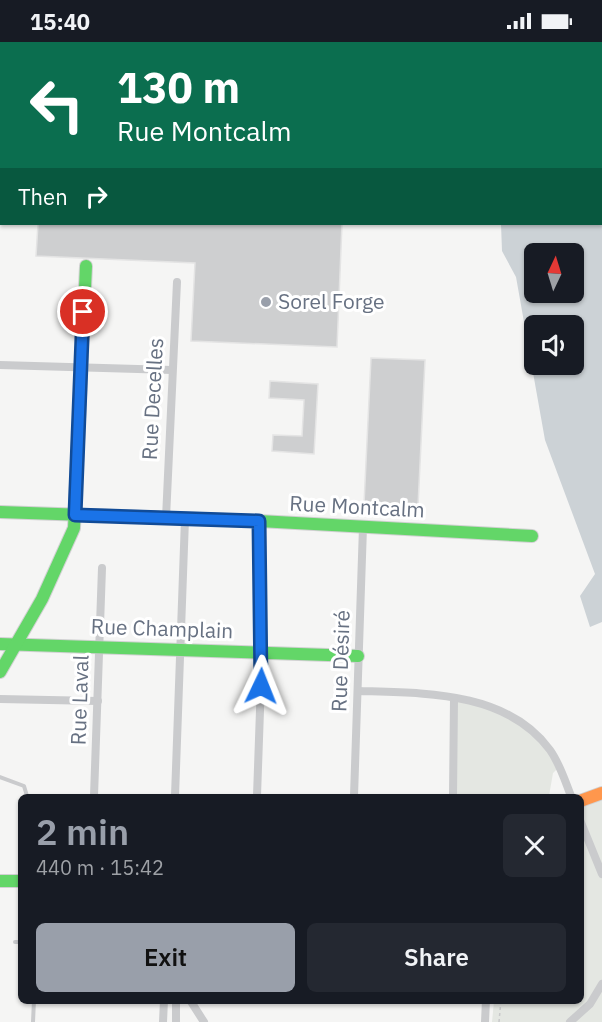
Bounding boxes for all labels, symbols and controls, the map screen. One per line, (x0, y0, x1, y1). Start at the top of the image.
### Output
text: 15:40 (30, 7, 90, 36)
text: 130 m (117, 60, 240, 115)
icon: left (18, 66, 96, 144)
text: Rue Montcalm (117, 113, 291, 148)
icon: right (80, 180, 113, 213)
text: Then (18, 182, 68, 211)
north arrow (524, 243, 584, 303)
map controls (524, 243, 584, 375)
pin (57, 286, 108, 337)
place label: Sorel Forge (278, 287, 384, 315)
icon: arrive (66, 295, 99, 328)
marker: Sorel Forge (259, 295, 273, 309)
button: sound (524, 315, 584, 375)
street label: Rue Decelles (135, 337, 169, 461)
street label: Rue Montcalm (289, 488, 426, 524)
street label: Rue Désiré (324, 609, 356, 712)
street label: Rue Champlain (90, 612, 234, 644)
street label: Rue Laval (63, 654, 95, 746)
position arrow (229, 654, 293, 718)
text: 2 min (36, 808, 129, 855)
button: close (503, 814, 566, 877)
text: 440 m · 15:42 (36, 854, 164, 881)
button: Exit (36, 923, 295, 992)
button: Share (307, 923, 566, 992)

